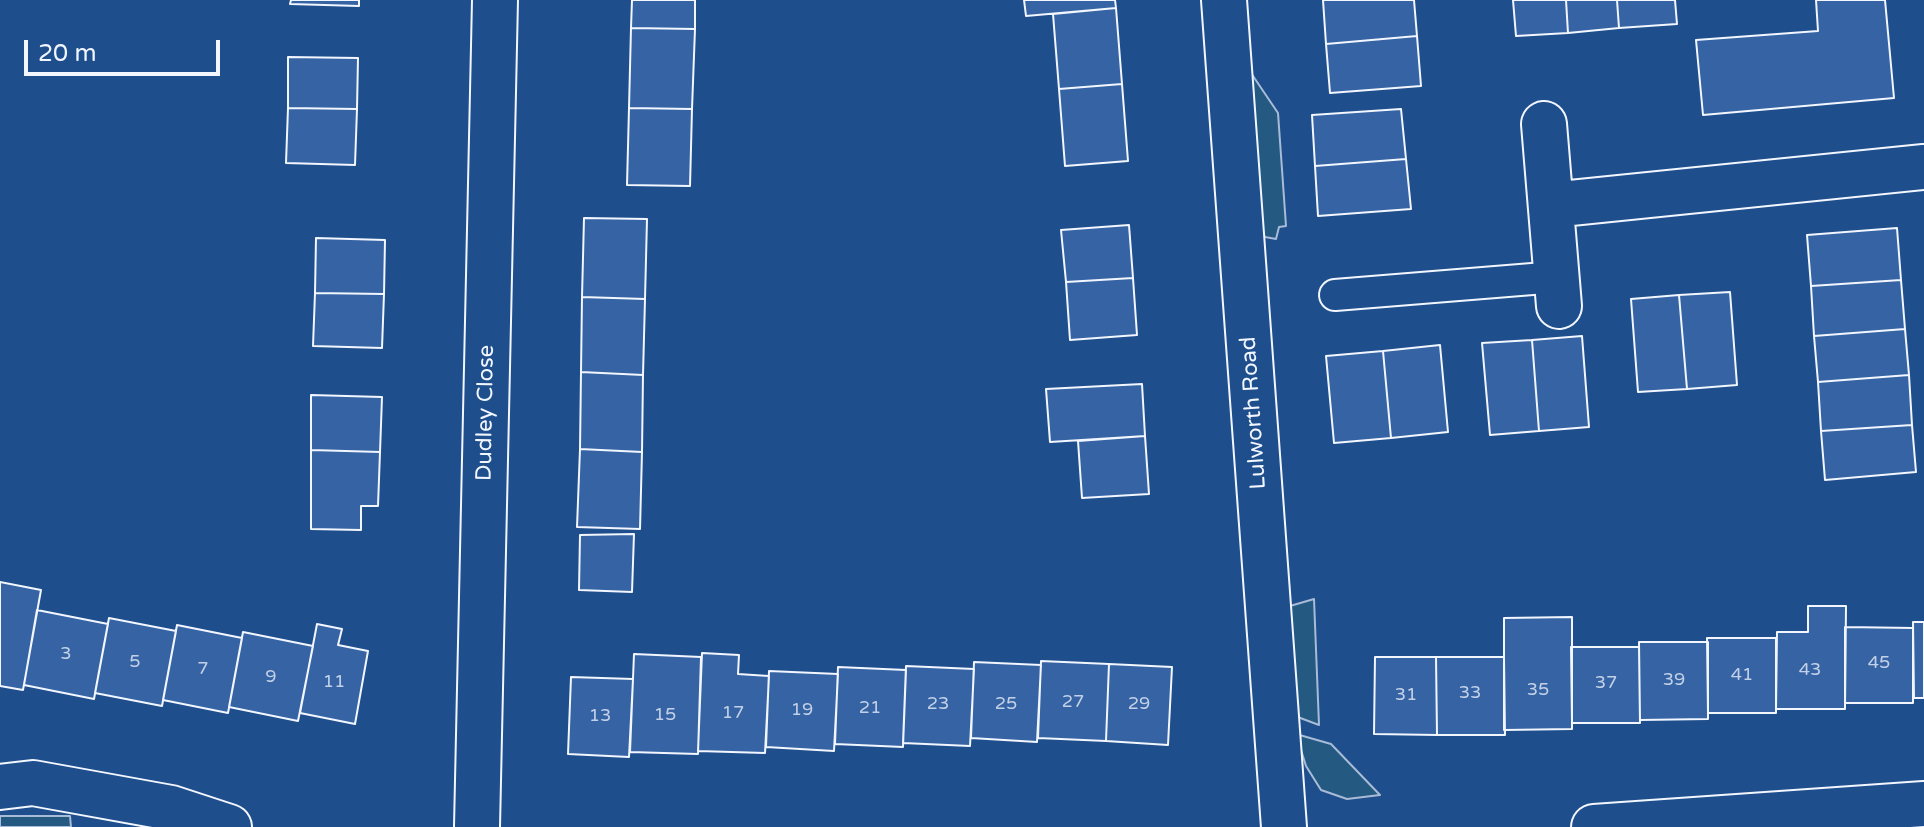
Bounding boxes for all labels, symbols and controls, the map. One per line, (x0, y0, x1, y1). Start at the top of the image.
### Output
scale bar (28, 24, 224, 74)
text: 20 m (38, 39, 96, 68)
street label: Lulworth Road (1235, 336, 1273, 490)
street label: Dudley Close (472, 345, 500, 481)
house number: 3 (60, 643, 72, 665)
house number: 5 (129, 651, 141, 673)
house number: 45 (1868, 652, 1890, 674)
house number: 7 (197, 658, 209, 680)
house number: 43 (1799, 659, 1821, 681)
house number: 41 (1731, 664, 1753, 686)
house number: 9 (265, 666, 277, 688)
house number: 39 (1663, 669, 1685, 691)
house number: 11 (323, 671, 345, 693)
house number: 37 (1595, 672, 1617, 694)
house number: 35 (1527, 679, 1549, 701)
house number: 33 (1459, 682, 1481, 704)
house number: 31 (1395, 684, 1417, 706)
house number: 27 (1062, 691, 1084, 713)
house number: 23 (927, 693, 949, 715)
house number: 25 (995, 693, 1017, 715)
house number: 29 (1128, 693, 1150, 715)
house number: 21 (859, 697, 881, 719)
house number: 19 (791, 699, 813, 721)
house number: 17 (722, 702, 744, 724)
house number: 15 (654, 704, 676, 726)
house number: 13 (589, 705, 611, 727)

